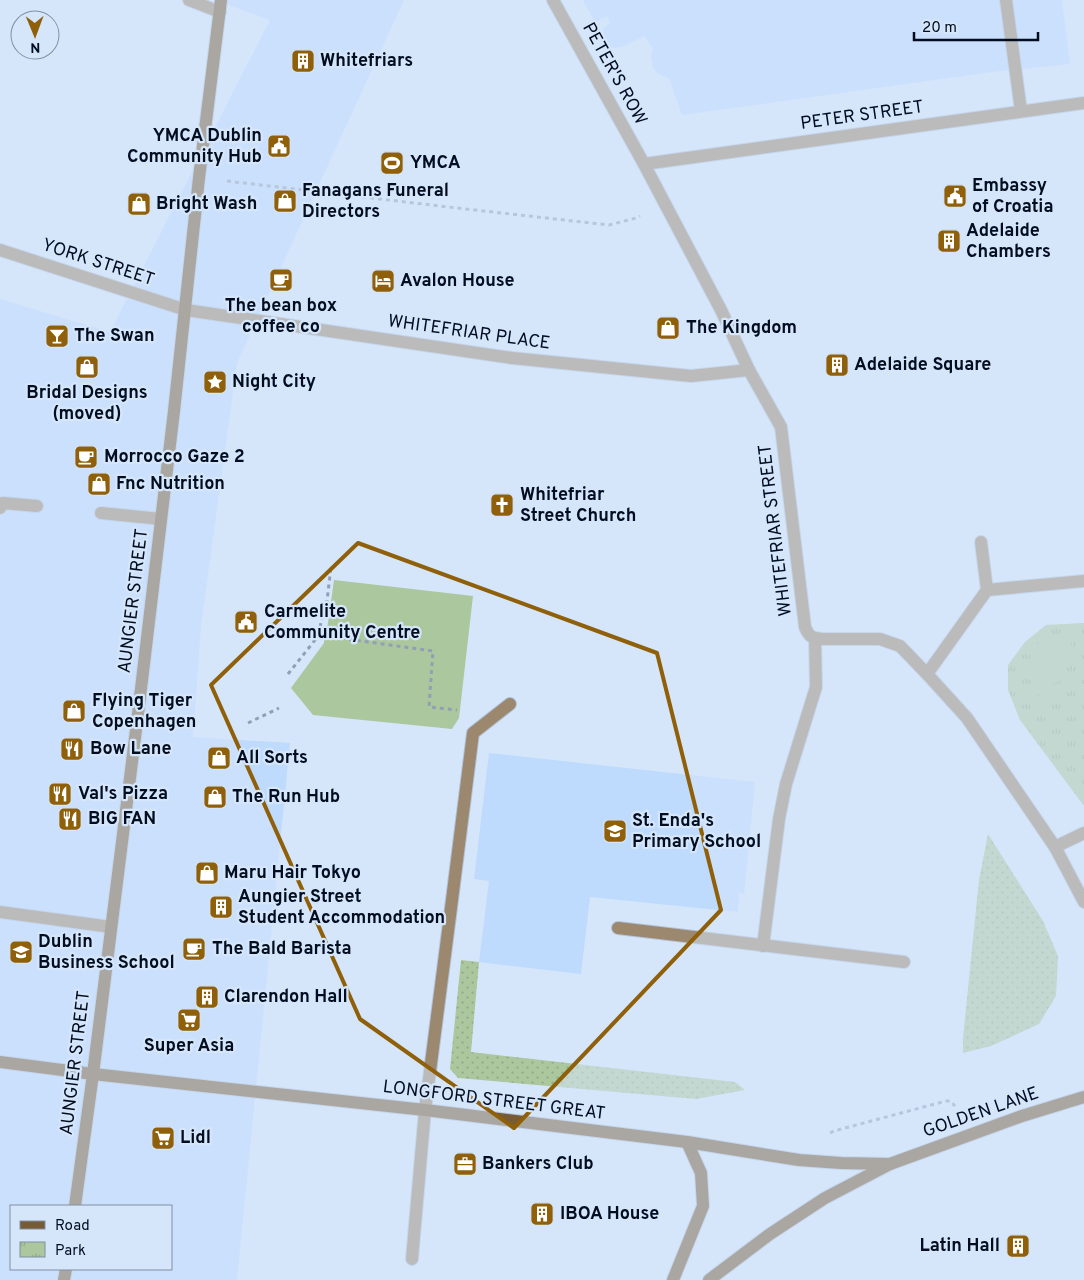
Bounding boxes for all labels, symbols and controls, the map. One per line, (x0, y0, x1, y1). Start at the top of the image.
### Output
north arrow (10, 10, 60, 60)
scale bar (914, 10, 1038, 42)
street label: PETER'S ROW (576, 19, 652, 129)
text: 20 m (922, 19, 957, 38)
text: N (30, 38, 40, 55)
building icon: Whitefriars (290, 48, 316, 74)
place label: Whitefriars (320, 50, 413, 73)
street label: PETER STREET (799, 96, 925, 136)
place label: YMCA Dublin Community Hub (127, 125, 262, 169)
public building icon: YMCA Dublin Community Hub (266, 133, 292, 159)
sports icon: YMCA (379, 150, 405, 176)
place label: YMCA (410, 152, 461, 175)
place label: Embassy of Croatia (972, 175, 1053, 219)
place label: Fanagans Funeral Directors (302, 180, 449, 224)
public building icon: Embassy of Croatia (942, 183, 968, 209)
shop icon: Fanagans Funeral Directors (272, 188, 298, 214)
shop icon: Bright Wash (126, 191, 152, 217)
place label: Bright Wash (156, 193, 257, 216)
place label: Adelaide Chambers (966, 220, 1051, 264)
building icon: Adelaide Chambers (936, 228, 962, 254)
street label: YORK STREET (39, 234, 157, 292)
cafe icon: The bean box coffee co (268, 267, 294, 293)
hotel icon: Avalon House (370, 268, 396, 294)
place label: Avalon House (400, 270, 515, 293)
place label: The bean box coffee co (225, 295, 337, 339)
street label: WHITEFRIAR PLACE (386, 310, 552, 356)
shop icon: The Kingdom (655, 315, 681, 341)
place label: The Kingdom (686, 317, 797, 340)
bar icon: The Swan (44, 323, 70, 349)
place label: The Swan (74, 325, 155, 348)
building icon: Adelaide Square (824, 352, 850, 378)
shop icon: Bridal Designs (moved) (74, 354, 100, 380)
place label: Adelaide Square (854, 354, 991, 377)
place icon: Night City (202, 369, 228, 395)
place label: Night City (232, 371, 316, 394)
place label: Bridal Designs (moved) (26, 382, 148, 426)
street label: WHITEFRIAR STREET (754, 443, 798, 617)
cafe icon: Morrocco Gaze 2 (73, 444, 99, 470)
place label: Morrocco Gaze 2 (104, 446, 245, 469)
shop icon: Fnc Nutrition (86, 471, 112, 497)
place label: Fnc Nutrition (116, 473, 225, 496)
place label: Whitefriar Street Church (520, 484, 636, 528)
church icon: Whitefriar Street Church (489, 492, 515, 518)
street label: AUNGIER STREET (114, 527, 154, 675)
place label: Carmelite Community Centre (264, 601, 420, 645)
public building icon: Carmelite Community Centre (233, 609, 259, 635)
place label: Flying Tiger Copenhagen (92, 690, 196, 734)
shop icon: Flying Tiger Copenhagen (61, 698, 87, 724)
restaurant icon: Bow Lane (59, 736, 85, 762)
place label: Bow Lane (90, 738, 172, 761)
shop icon: All Sorts (206, 745, 232, 771)
place label: All Sorts (236, 747, 308, 770)
restaurant icon: Val's Pizza (47, 781, 73, 807)
place label: Val's Pizza (78, 783, 168, 806)
shop icon: The Run Hub (202, 784, 228, 810)
place label: The Run Hub (232, 786, 340, 809)
restaurant icon: BIG FAN (57, 806, 83, 832)
place label: BIG FAN (88, 808, 156, 831)
place label: St. Enda's Primary School (632, 810, 761, 854)
school or university icon: St. Enda's Primary School (602, 818, 628, 844)
shop icon: Maru Hair Tokyo (194, 860, 220, 886)
place label: Maru Hair Tokyo (224, 862, 361, 885)
place label: Aungier Street Student Accommodation (238, 886, 445, 930)
building icon: Aungier Street Student Accommodation (208, 894, 234, 920)
place label: Dublin Business School (38, 931, 175, 975)
cafe icon: The Bald Barista (181, 936, 207, 962)
place label: The Bald Barista (212, 938, 352, 961)
school or university icon: Dublin Business School (8, 939, 34, 965)
building icon: Clarendon Hall (194, 984, 220, 1010)
place label: Clarendon Hall (224, 986, 348, 1009)
street label: AUNGIER STREET (56, 989, 96, 1137)
supermarket icon: Super Asia (176, 1007, 202, 1033)
place label: Super Asia (144, 1035, 234, 1058)
street label: LONGFORD STREET GREAT (381, 1076, 607, 1126)
street label: GOLDEN LANE (920, 1082, 1042, 1144)
supermarket icon: Lidl (150, 1125, 176, 1151)
place label: Lidl (180, 1127, 211, 1150)
office icon: Bankers Club (452, 1151, 478, 1177)
place label: Bankers Club (482, 1153, 594, 1176)
building icon: IBOA House (529, 1201, 555, 1227)
place label: IBOA House (560, 1203, 659, 1226)
legend (10, 1205, 172, 1270)
text: Road (55, 1217, 90, 1236)
building icon: Latin Hall (1005, 1233, 1031, 1259)
place label: Latin Hall (920, 1235, 1000, 1258)
text: Park (55, 1242, 86, 1261)

